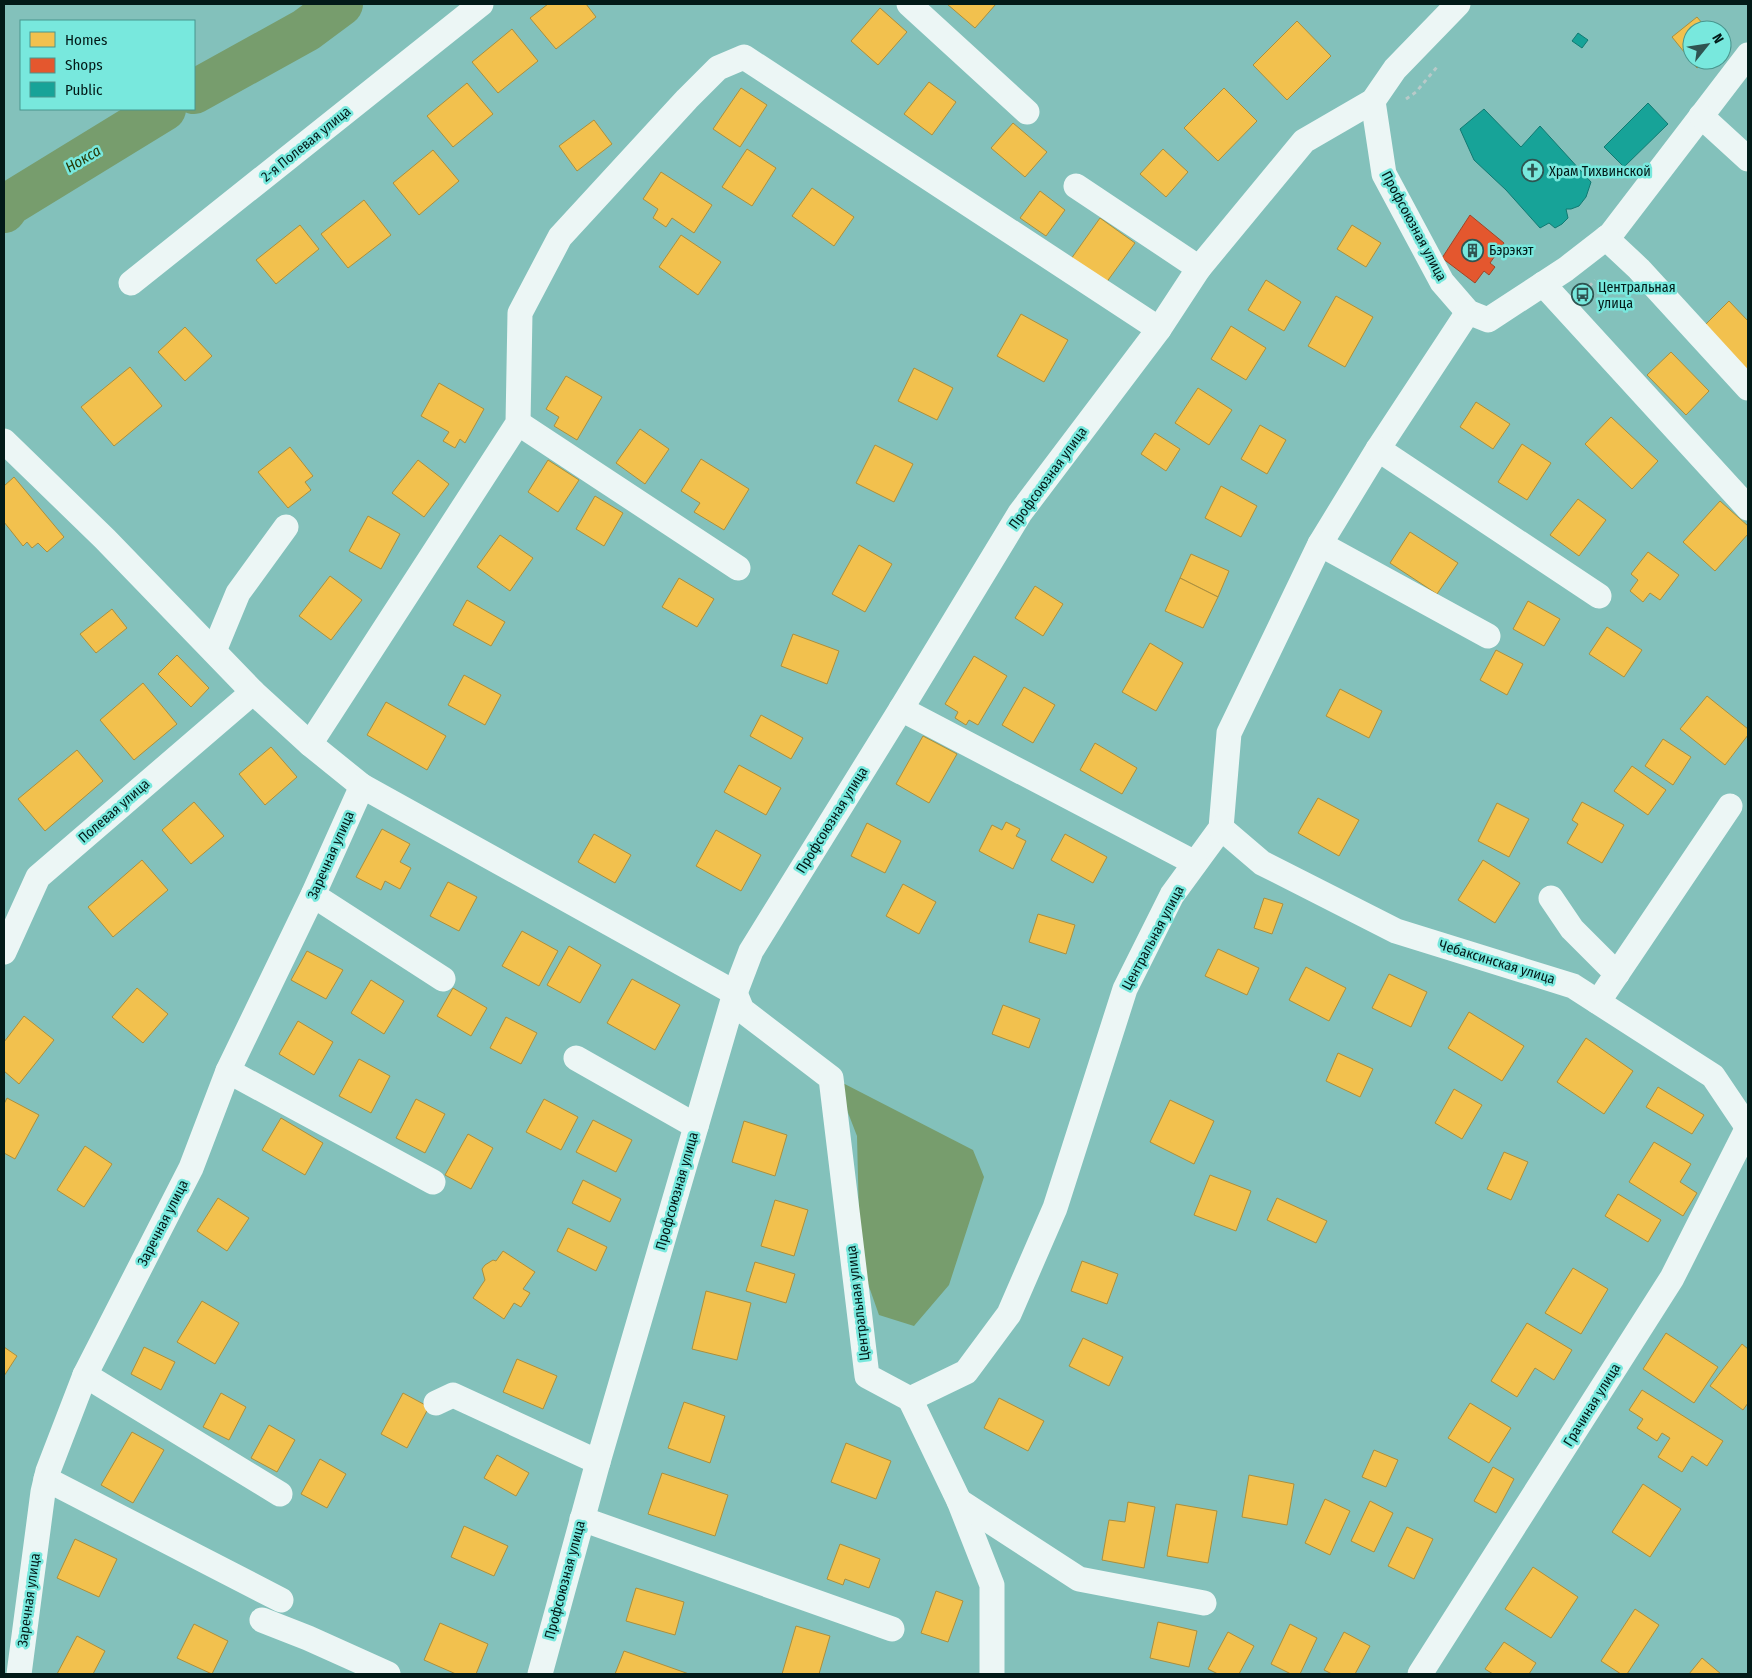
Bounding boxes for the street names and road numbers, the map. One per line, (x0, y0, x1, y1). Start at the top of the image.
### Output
street label: 2-я Полевая улица (258, 103, 354, 185)
street label: Профсоюзная улица (1378, 168, 1450, 284)
street label: Профсоюзная улица (1005, 424, 1091, 532)
street label: Профсоюзная улица (792, 764, 872, 876)
street label: Полевая улица (75, 775, 153, 847)
street label: Заречная улица (304, 808, 358, 902)
street label: Центральная улица (1118, 883, 1188, 993)
street label: Чебаксинская улица (1437, 936, 1557, 988)
street label: Профсоюзная улица (652, 1130, 702, 1252)
street label: Заречная улица (134, 1177, 192, 1269)
street label: Центральная улица (842, 1244, 874, 1362)
street label: Грачиная улица (1560, 1360, 1624, 1450)
street label: Профсоюзная улица (541, 1519, 589, 1641)
street label: Заречная улица (14, 1552, 44, 1648)

